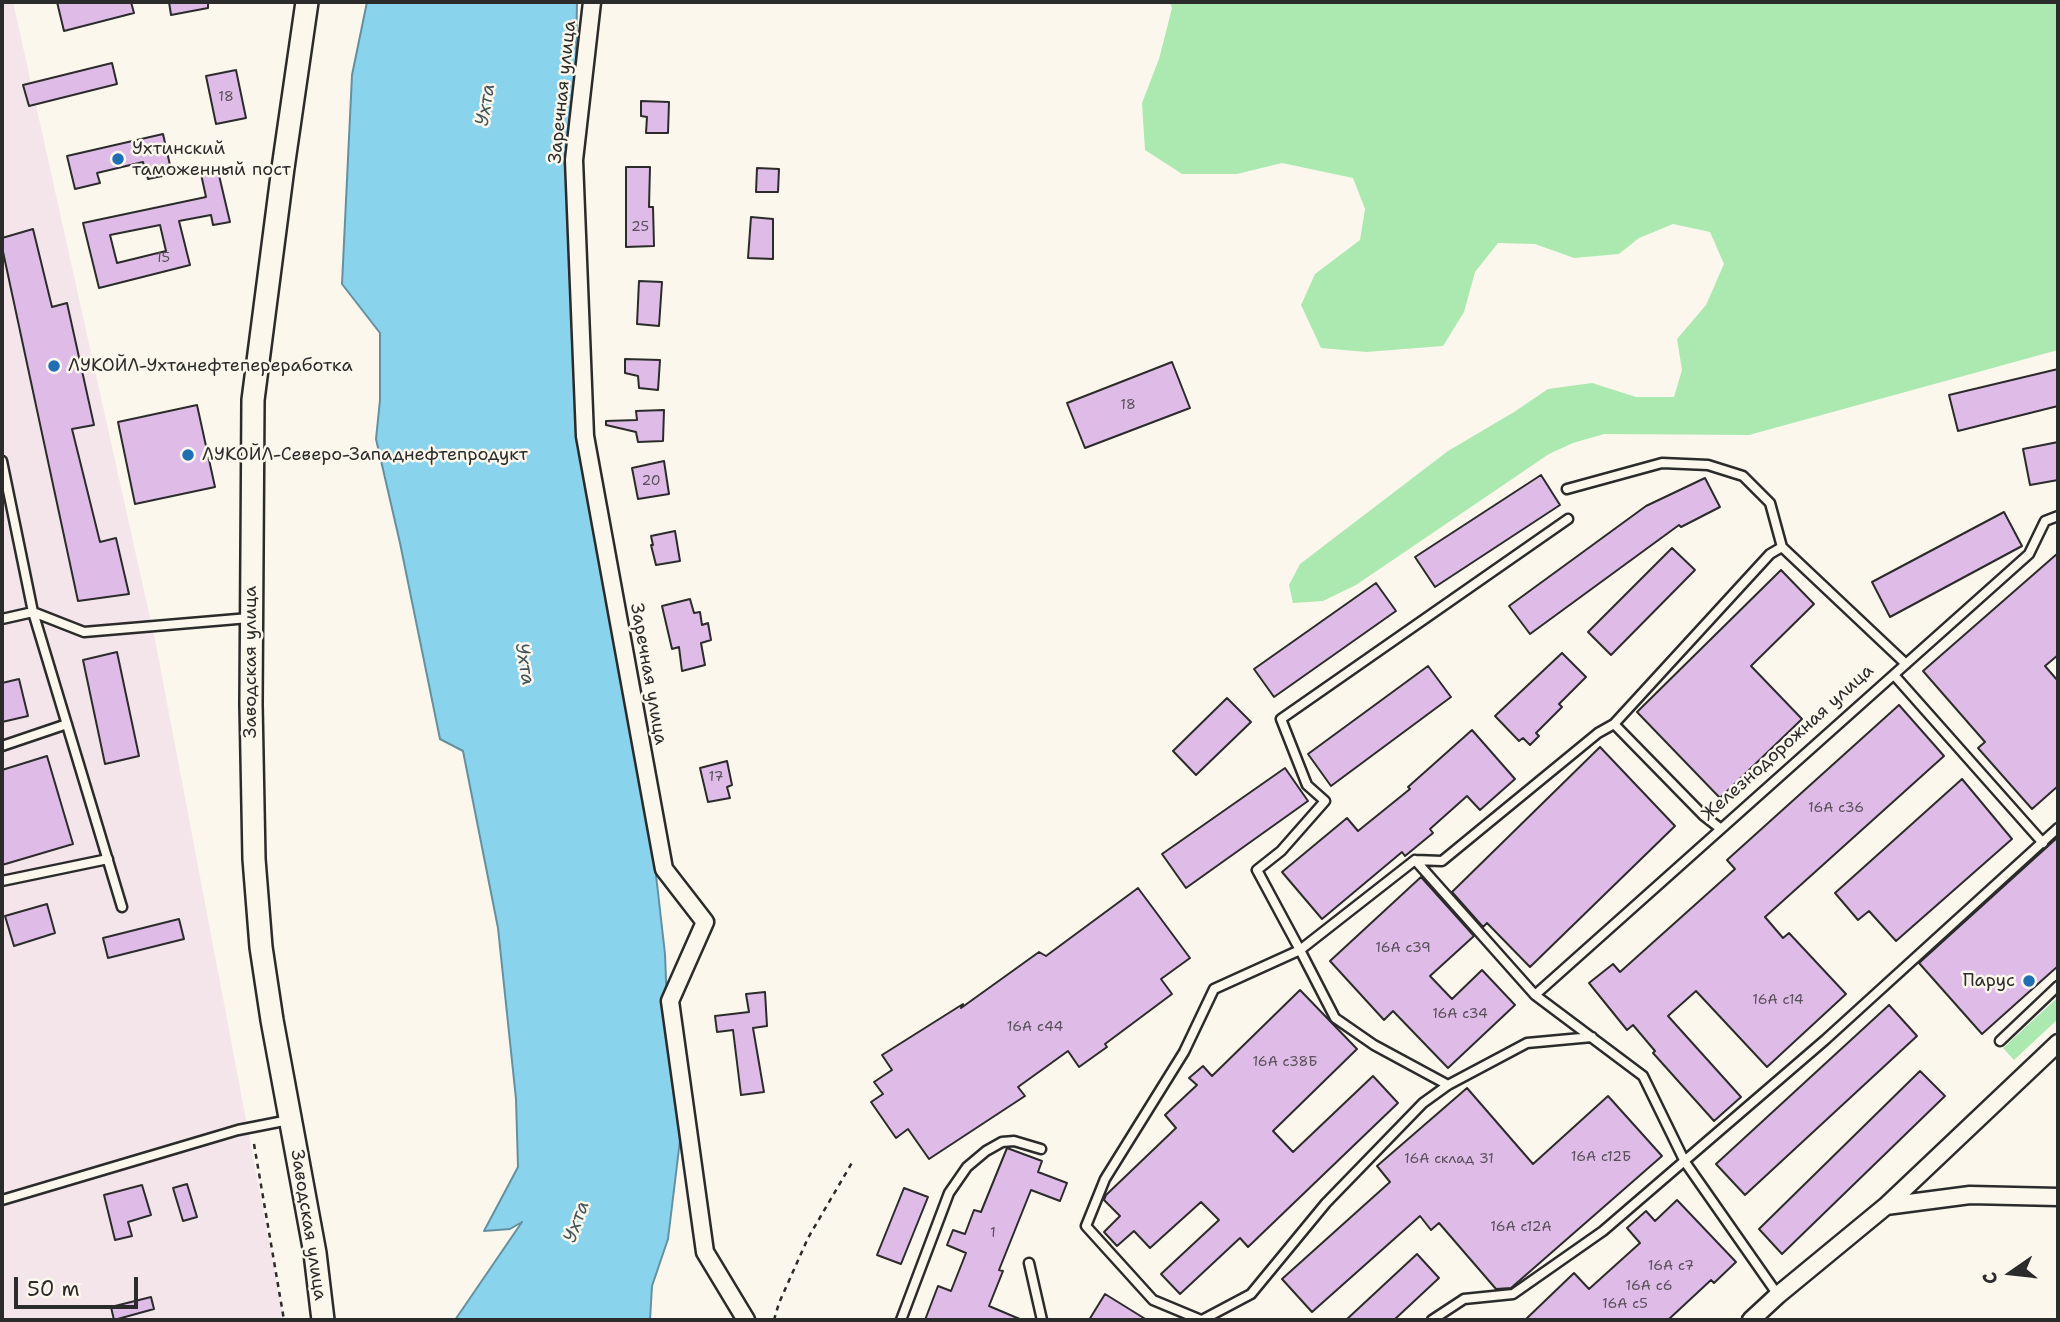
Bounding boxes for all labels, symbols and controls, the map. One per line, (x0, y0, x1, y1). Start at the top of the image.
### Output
street label: Заречная улица (545, 19, 581, 165)
water label: Ухта (471, 82, 501, 128)
house number: 18 (218, 89, 234, 105)
place label: Ухтинский таможенный пост (132, 138, 291, 180)
marker: Ухтинский таможенный пост (110, 151, 126, 167)
house number: 25 (631, 219, 649, 235)
house number: 15 (156, 250, 170, 266)
place label: ЛУКОЙЛ-Ухтанефтепереработка (68, 355, 353, 377)
marker: ЛУКОЙЛ-Ухтанефтепереработка (46, 358, 62, 374)
house number: 18 (1120, 397, 1136, 413)
place label: ЛУКОЙЛ-Северо-Западнефтепродукт (202, 444, 528, 466)
marker: ЛУКОЙЛ-Северо-Западнефтепродукт (180, 447, 196, 463)
house number: 20 (641, 473, 661, 489)
street label: Заводская улица (240, 586, 262, 738)
street label: Заречная улица (625, 601, 671, 747)
water label: Ухта (509, 641, 539, 687)
street label: Железнодорожная улица (1698, 660, 1878, 826)
house number: 17 (709, 769, 723, 785)
house number: 16А с36 (1808, 800, 1864, 816)
house number: 16А с39 (1375, 940, 1431, 956)
place label: Парус (1963, 970, 2015, 992)
marker: Парус (2021, 973, 2037, 989)
house number: 16А с14 (1752, 992, 1804, 1008)
house number: 16А с34 (1432, 1006, 1488, 1022)
house number: 16А с44 (1007, 1019, 1063, 1035)
house number: 16А с38Б (1252, 1054, 1318, 1070)
street label: Заводская улица (285, 1148, 331, 1302)
house number: 16А с12Б (1571, 1149, 1631, 1165)
house number: 16А склад 31 (1404, 1151, 1494, 1167)
water label: Ухта (559, 1198, 595, 1246)
house number: 16А с12А (1490, 1219, 1552, 1235)
house number: 1 (990, 1225, 996, 1241)
north arrow (1976, 1238, 2046, 1308)
house number: 16А с7 (1648, 1258, 1694, 1274)
scale bar (18, 1262, 142, 1306)
text: С (1977, 1270, 2004, 1287)
text: 50 m (27, 1275, 80, 1303)
house number: 16А с6 (1626, 1278, 1672, 1294)
house number: 16А с5 (1602, 1296, 1648, 1312)

